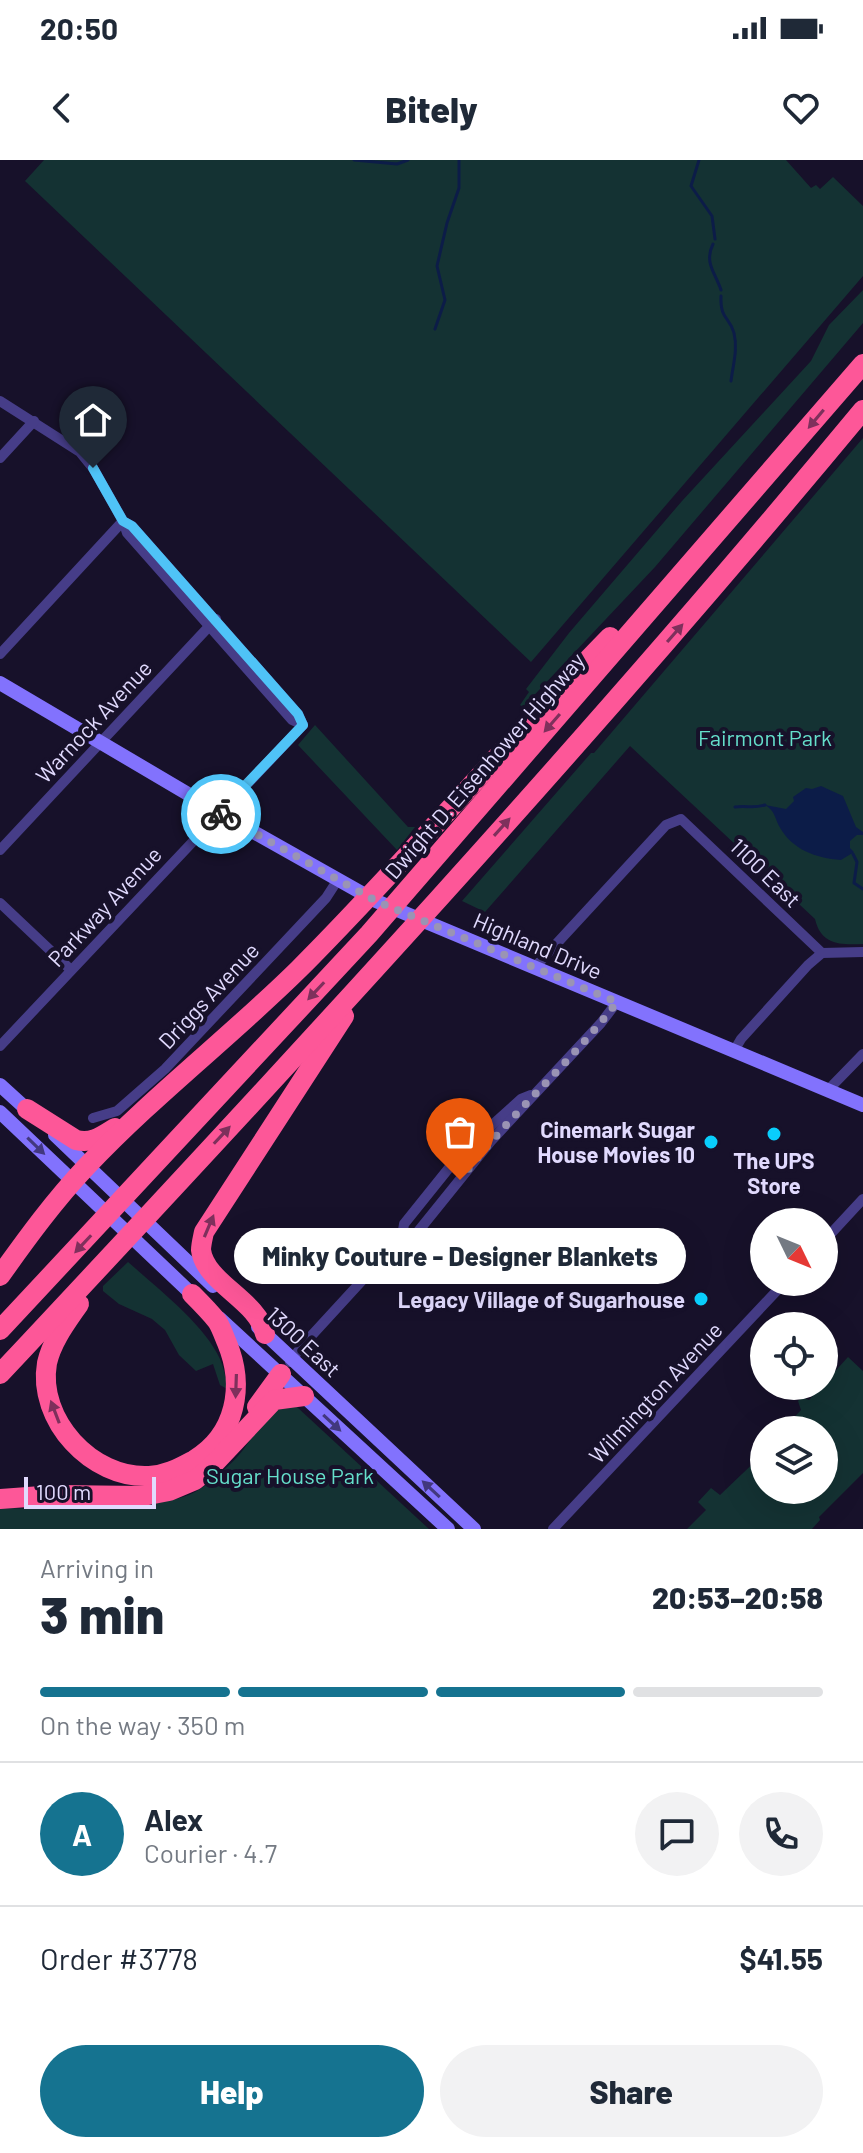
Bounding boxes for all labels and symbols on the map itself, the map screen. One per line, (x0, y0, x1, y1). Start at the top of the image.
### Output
pin (59, 386, 127, 468)
one-way arrow (808, 409, 825, 429)
one-way arrow (666, 623, 683, 643)
street label: Dwight D. Eisenhower Highway (379, 647, 589, 883)
street label: Warnock Avenue (30, 654, 156, 788)
one-way arrow (544, 712, 561, 732)
park label: Fairmont Park (698, 724, 832, 750)
courier (181, 774, 261, 854)
one-way arrow (492, 818, 510, 837)
street label: 1100 East (725, 832, 807, 912)
street label: Parkway Avenue (42, 841, 166, 971)
street label: Highland Drive (470, 906, 606, 984)
street label: Driggs Avenue (152, 937, 264, 1053)
one-way arrow (308, 982, 326, 1001)
pin (426, 1098, 494, 1180)
place label: Cinemark Sugar House Movies 10 (537, 1116, 696, 1167)
marker: The UPS Store (765, 1125, 783, 1143)
one-way arrow (212, 1126, 230, 1145)
marker: Cinemark Sugar House Movies 10 (702, 1133, 720, 1151)
one-way arrow (26, 1137, 45, 1155)
place label: The UPS Store (733, 1147, 815, 1198)
north arrow (750, 1208, 838, 1296)
one-way arrow (202, 1214, 215, 1238)
callout: Minky Couture - Designer Blankets (234, 1228, 686, 1284)
one-way arrow (74, 1234, 92, 1253)
place label: Legacy Village of Sugarhouse (398, 1286, 685, 1312)
marker: Legacy Village of Sugarhouse (692, 1290, 710, 1308)
street label: 1300 East (262, 1300, 346, 1382)
street label: Wilmington Avenue (583, 1316, 727, 1468)
one-way arrow (229, 1374, 242, 1399)
one-way arrow (48, 1400, 61, 1424)
one-way arrow (323, 1413, 342, 1431)
park label: Sugar House Park (206, 1462, 374, 1488)
scale bar (24, 1473, 156, 1509)
one-way arrow (422, 1480, 441, 1499)

